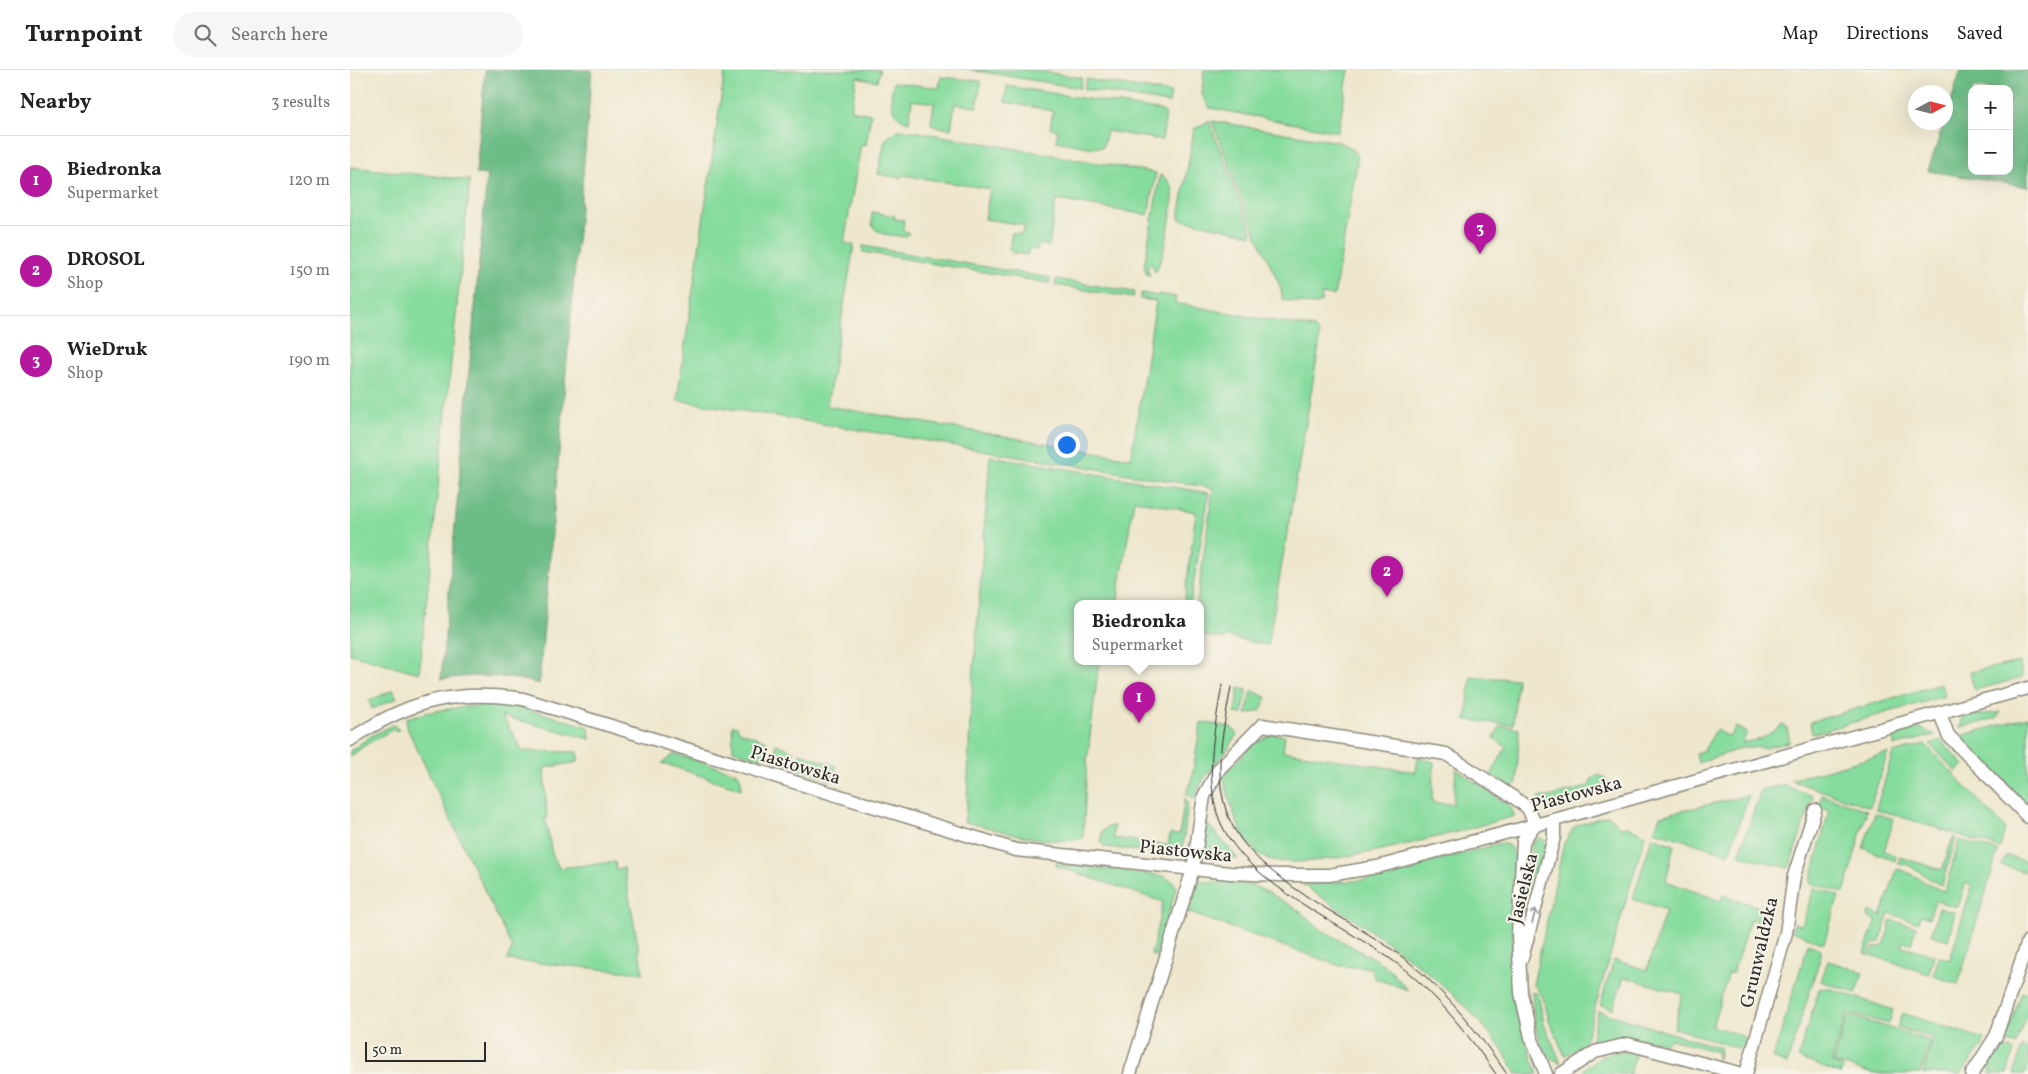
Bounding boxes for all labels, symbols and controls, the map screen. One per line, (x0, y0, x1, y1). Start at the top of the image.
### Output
search box (173, 12, 523, 57)
text: Turnpoint (25, 18, 143, 52)
icon: search (191, 21, 219, 49)
text: Search here (231, 22, 328, 48)
text: Map (1782, 22, 1818, 47)
text: Directions (1846, 22, 1929, 47)
text: Saved (1957, 22, 2003, 47)
north arrow (1908, 85, 1953, 130)
map controls (1968, 85, 2013, 175)
button: + (1968, 85, 2013, 130)
text: Nearby (20, 88, 91, 117)
text: 3 results (271, 92, 330, 114)
button: − (1968, 130, 2013, 175)
text: Biedronka (67, 157, 162, 183)
text: 1 (33, 170, 39, 192)
text: 120 m (288, 170, 330, 192)
text: Supermarket (67, 183, 159, 205)
pin: 3 (1464, 213, 1496, 254)
text: DROSOL (67, 247, 145, 273)
text: 2 (32, 260, 40, 282)
text: 150 m (289, 260, 330, 282)
text: Shop (67, 273, 103, 295)
text: WieDruk (67, 337, 148, 363)
text: 3 (32, 350, 40, 372)
text: 190 m (288, 350, 330, 372)
text: Shop (67, 363, 103, 385)
your location (1054, 432, 1080, 458)
pin: 2 (1371, 556, 1403, 597)
popup (1074, 600, 1204, 665)
text: Biedronka (1092, 609, 1186, 635)
text: Supermarket (1092, 635, 1184, 657)
pin: 1 (1123, 682, 1155, 723)
street label: Piastowska (747, 740, 844, 792)
street label: Piastowska (1528, 770, 1625, 820)
street label: Piastowska (1138, 834, 1234, 870)
street label: Jasielska (1503, 850, 1545, 927)
street label: Grunwaldzka (1735, 894, 1785, 1010)
one-way arrow (1530, 909, 1539, 925)
scale bar (365, 1039, 486, 1062)
text: 50 m (372, 1041, 402, 1060)

